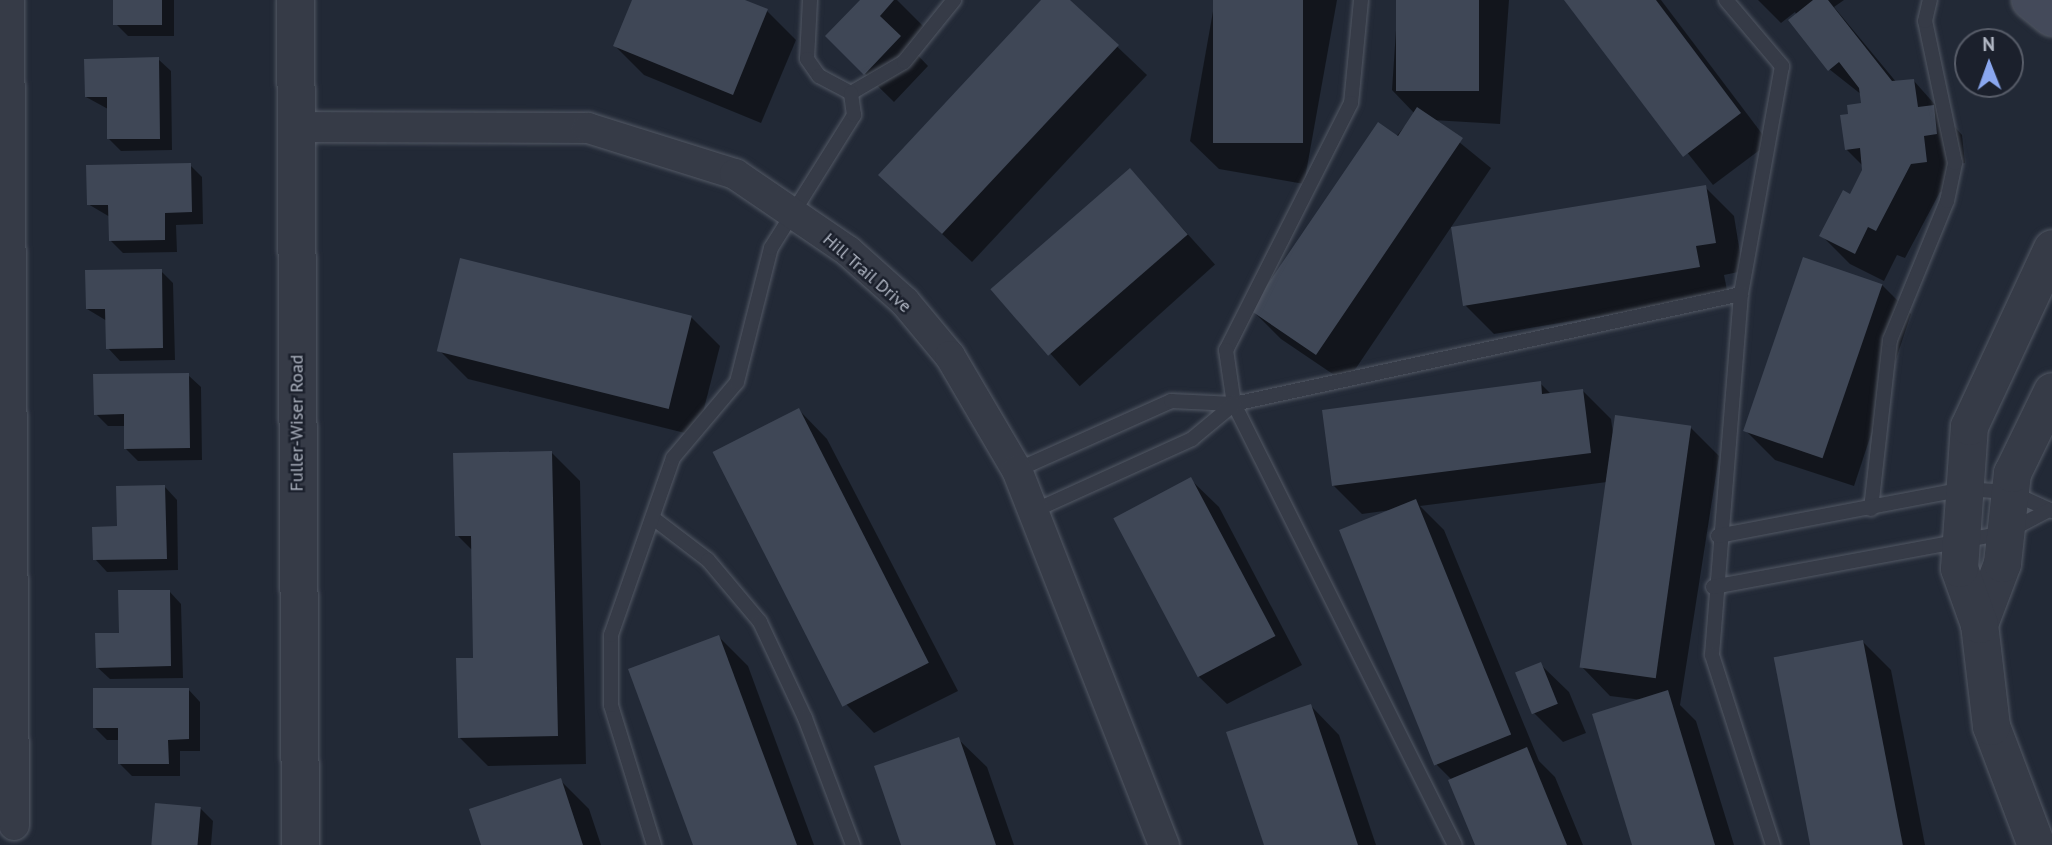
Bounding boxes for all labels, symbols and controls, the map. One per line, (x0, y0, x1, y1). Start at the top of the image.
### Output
north arrow (1954, 28, 2024, 98)
text: N (1982, 32, 1995, 56)
street label: Hill Trail Drive (818, 229, 916, 317)
street label: Fuller-Wiser Road (286, 355, 308, 491)

